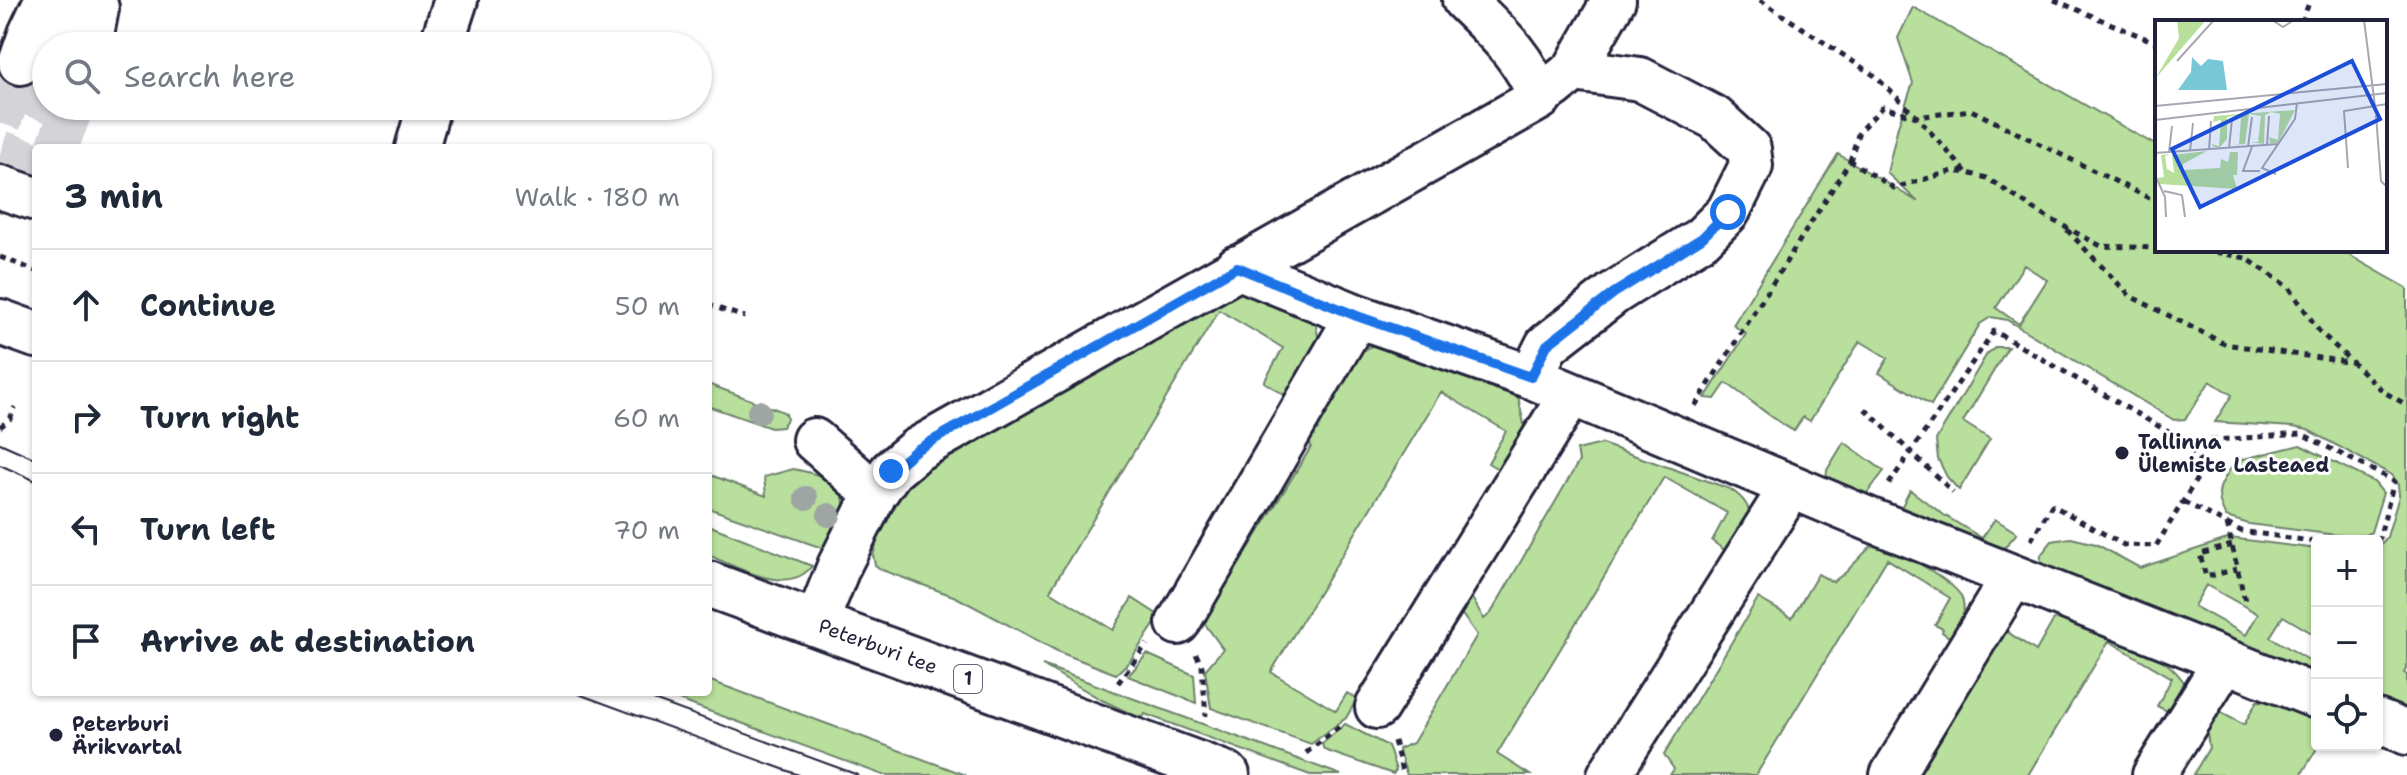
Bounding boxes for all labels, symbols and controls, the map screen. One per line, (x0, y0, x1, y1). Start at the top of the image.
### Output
inset map (2155, 20, 2387, 252)
search box (32, 32, 712, 120)
icon: search (60, 54, 104, 98)
text: Search here (124, 56, 295, 97)
text: 3 min (64, 173, 163, 219)
text: Walk · 180 m (515, 179, 680, 214)
route start (1710, 194, 1746, 230)
icon: ahead (64, 283, 108, 327)
text: Continue (140, 285, 276, 326)
text: 50 m (615, 288, 680, 323)
icon: right (64, 395, 108, 439)
text: Turn right (140, 397, 299, 438)
text: 60 m (613, 400, 680, 435)
place label: Tallinna Ülemiste Lasteaed (2138, 429, 2329, 478)
marker: Tallinna Ülemiste Lasteaed (2113, 444, 2131, 462)
route end (873, 453, 909, 489)
icon: left (64, 507, 108, 551)
text: Turn left (140, 509, 275, 550)
text: 70 m (613, 512, 680, 547)
map controls (2311, 535, 2383, 751)
button: + (2311, 535, 2383, 607)
button: − (2311, 607, 2383, 679)
street label: Peterburi tee (815, 612, 941, 680)
icon: arrive (64, 619, 108, 663)
text: Arrive at destination (140, 621, 475, 662)
road number: 1 (954, 665, 982, 693)
button: locate (2311, 679, 2383, 751)
place label: Peterburi Ärikvartal (72, 711, 182, 760)
marker: Peterburi Ärikvartal (47, 726, 65, 744)

